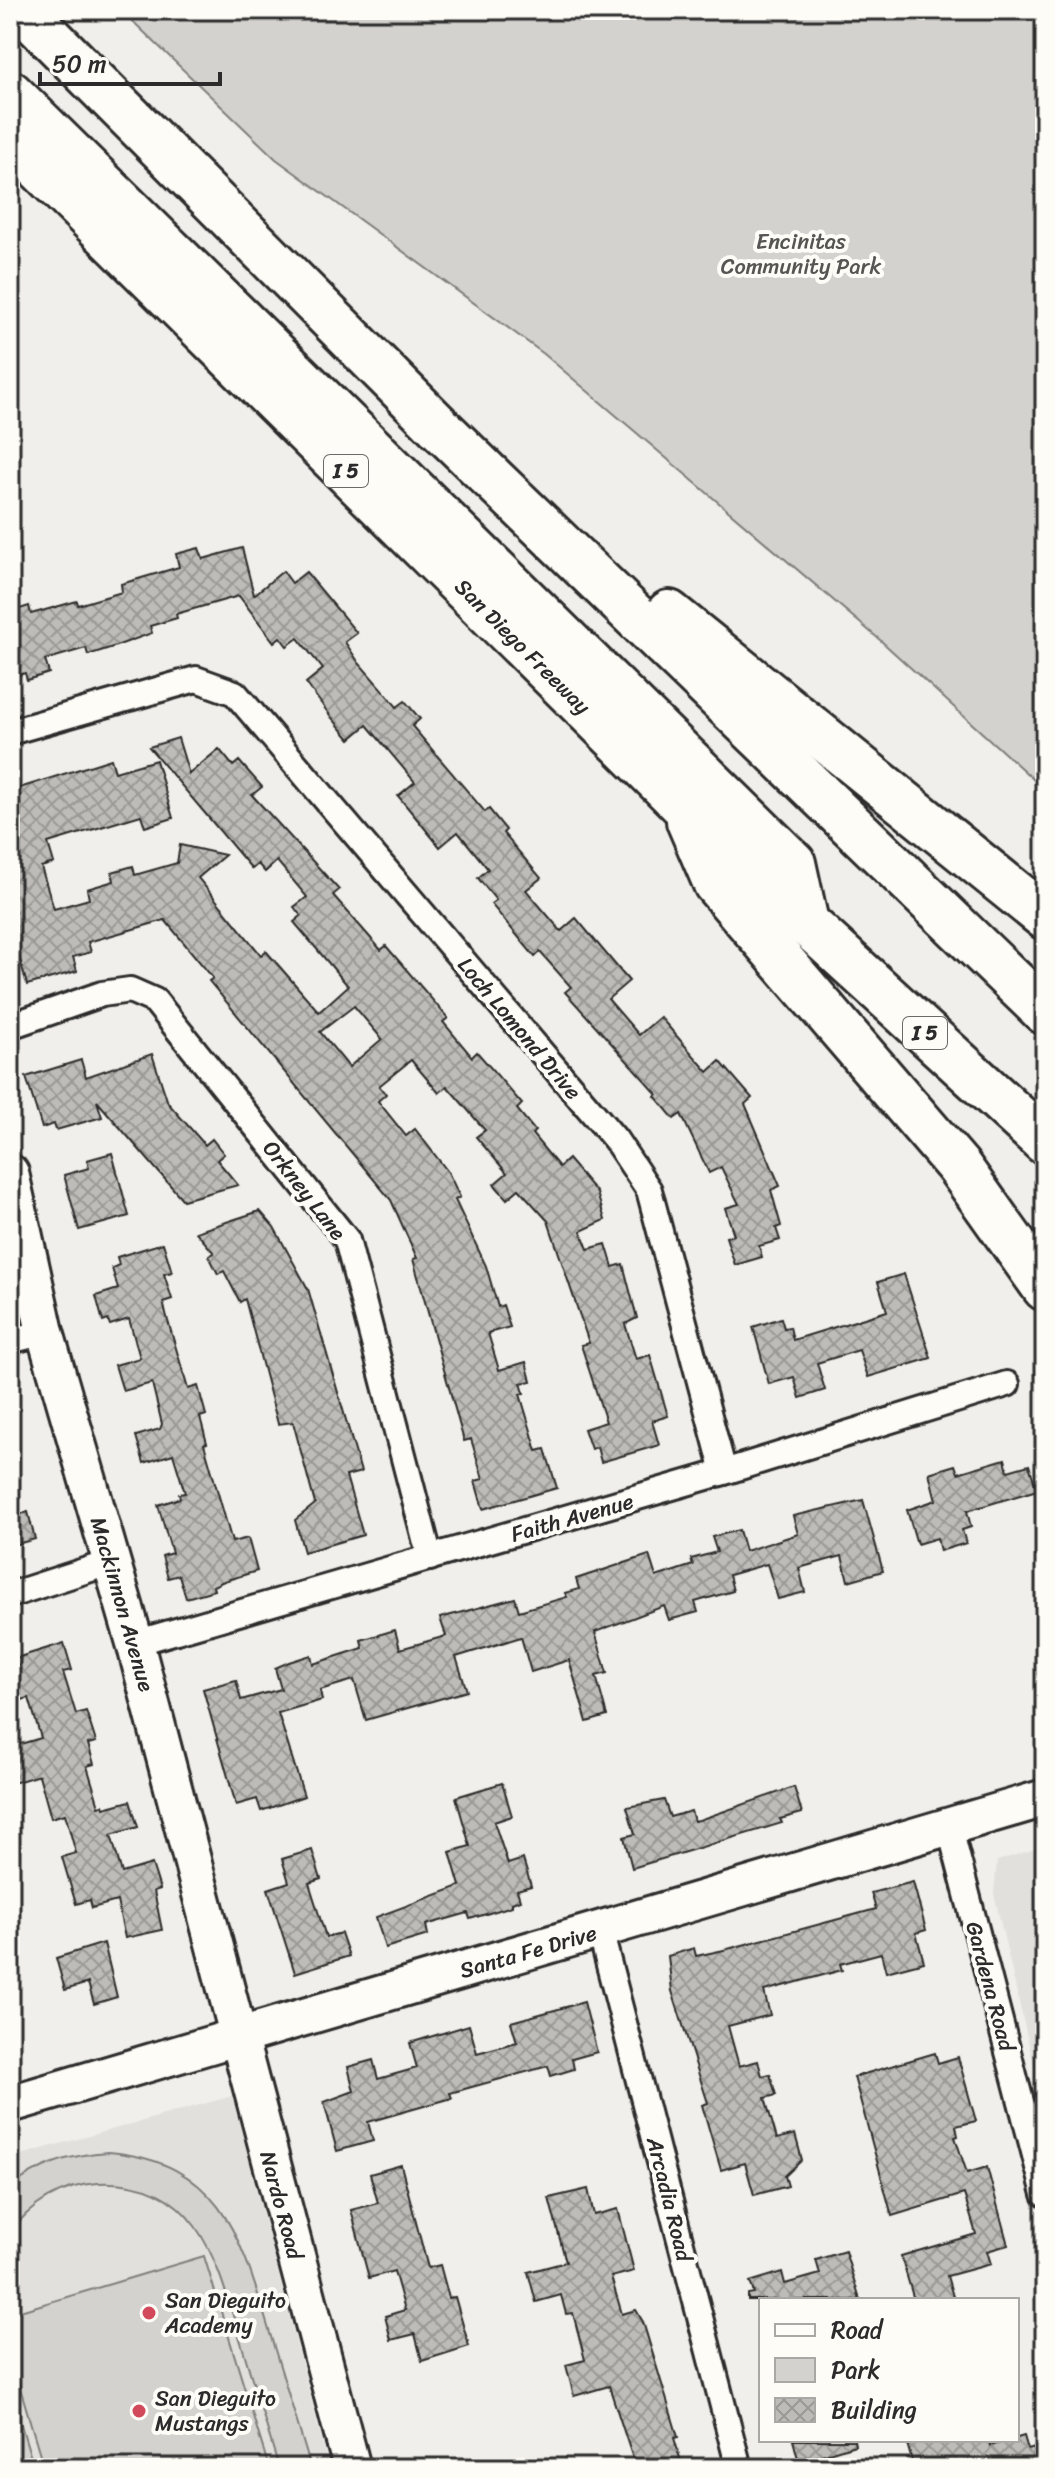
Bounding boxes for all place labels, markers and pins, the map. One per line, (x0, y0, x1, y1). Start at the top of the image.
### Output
place label: San Dieguito Academy (164, 2281, 286, 2345)
marker: San Dieguito Academy (140, 2304, 158, 2322)
place label: San Dieguito Mustangs (155, 2379, 276, 2443)
marker: San Dieguito Mustangs (130, 2402, 148, 2420)

